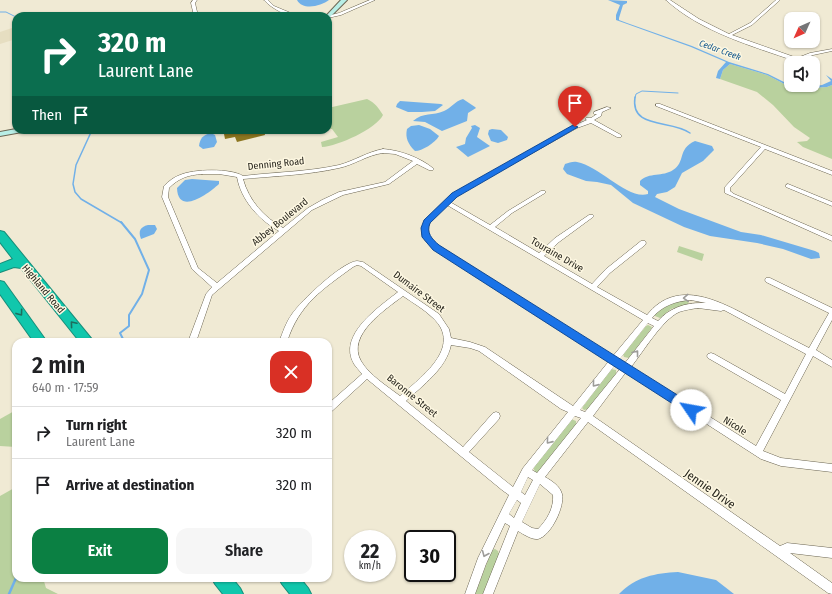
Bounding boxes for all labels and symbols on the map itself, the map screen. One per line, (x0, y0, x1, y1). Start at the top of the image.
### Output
north arrow (784, 12, 820, 48)
water label: Cedar Creek (698, 38, 743, 62)
pin (558, 86, 592, 127)
street label: Denning Road (247, 155, 305, 173)
street label: Abbey Boulevard (249, 196, 311, 248)
street label: Touraine Drive (528, 235, 586, 275)
street label: Highland Road (19, 262, 67, 316)
street label: Dumaire Street (391, 269, 448, 316)
one-way arrow (683, 293, 689, 302)
one-way arrow (16, 309, 23, 316)
one-way arrow (70, 322, 77, 329)
one-way arrow (631, 351, 638, 358)
street label: Baronne Street (384, 372, 440, 420)
one-way arrow (592, 380, 599, 387)
position arrow (670, 389, 712, 431)
street label: Nicole (721, 414, 749, 438)
one-way arrow (546, 437, 553, 444)
street label: Jennie Drive (682, 466, 738, 512)
speed limit sign: 30 (404, 530, 456, 582)
one-way arrow (482, 551, 490, 558)

